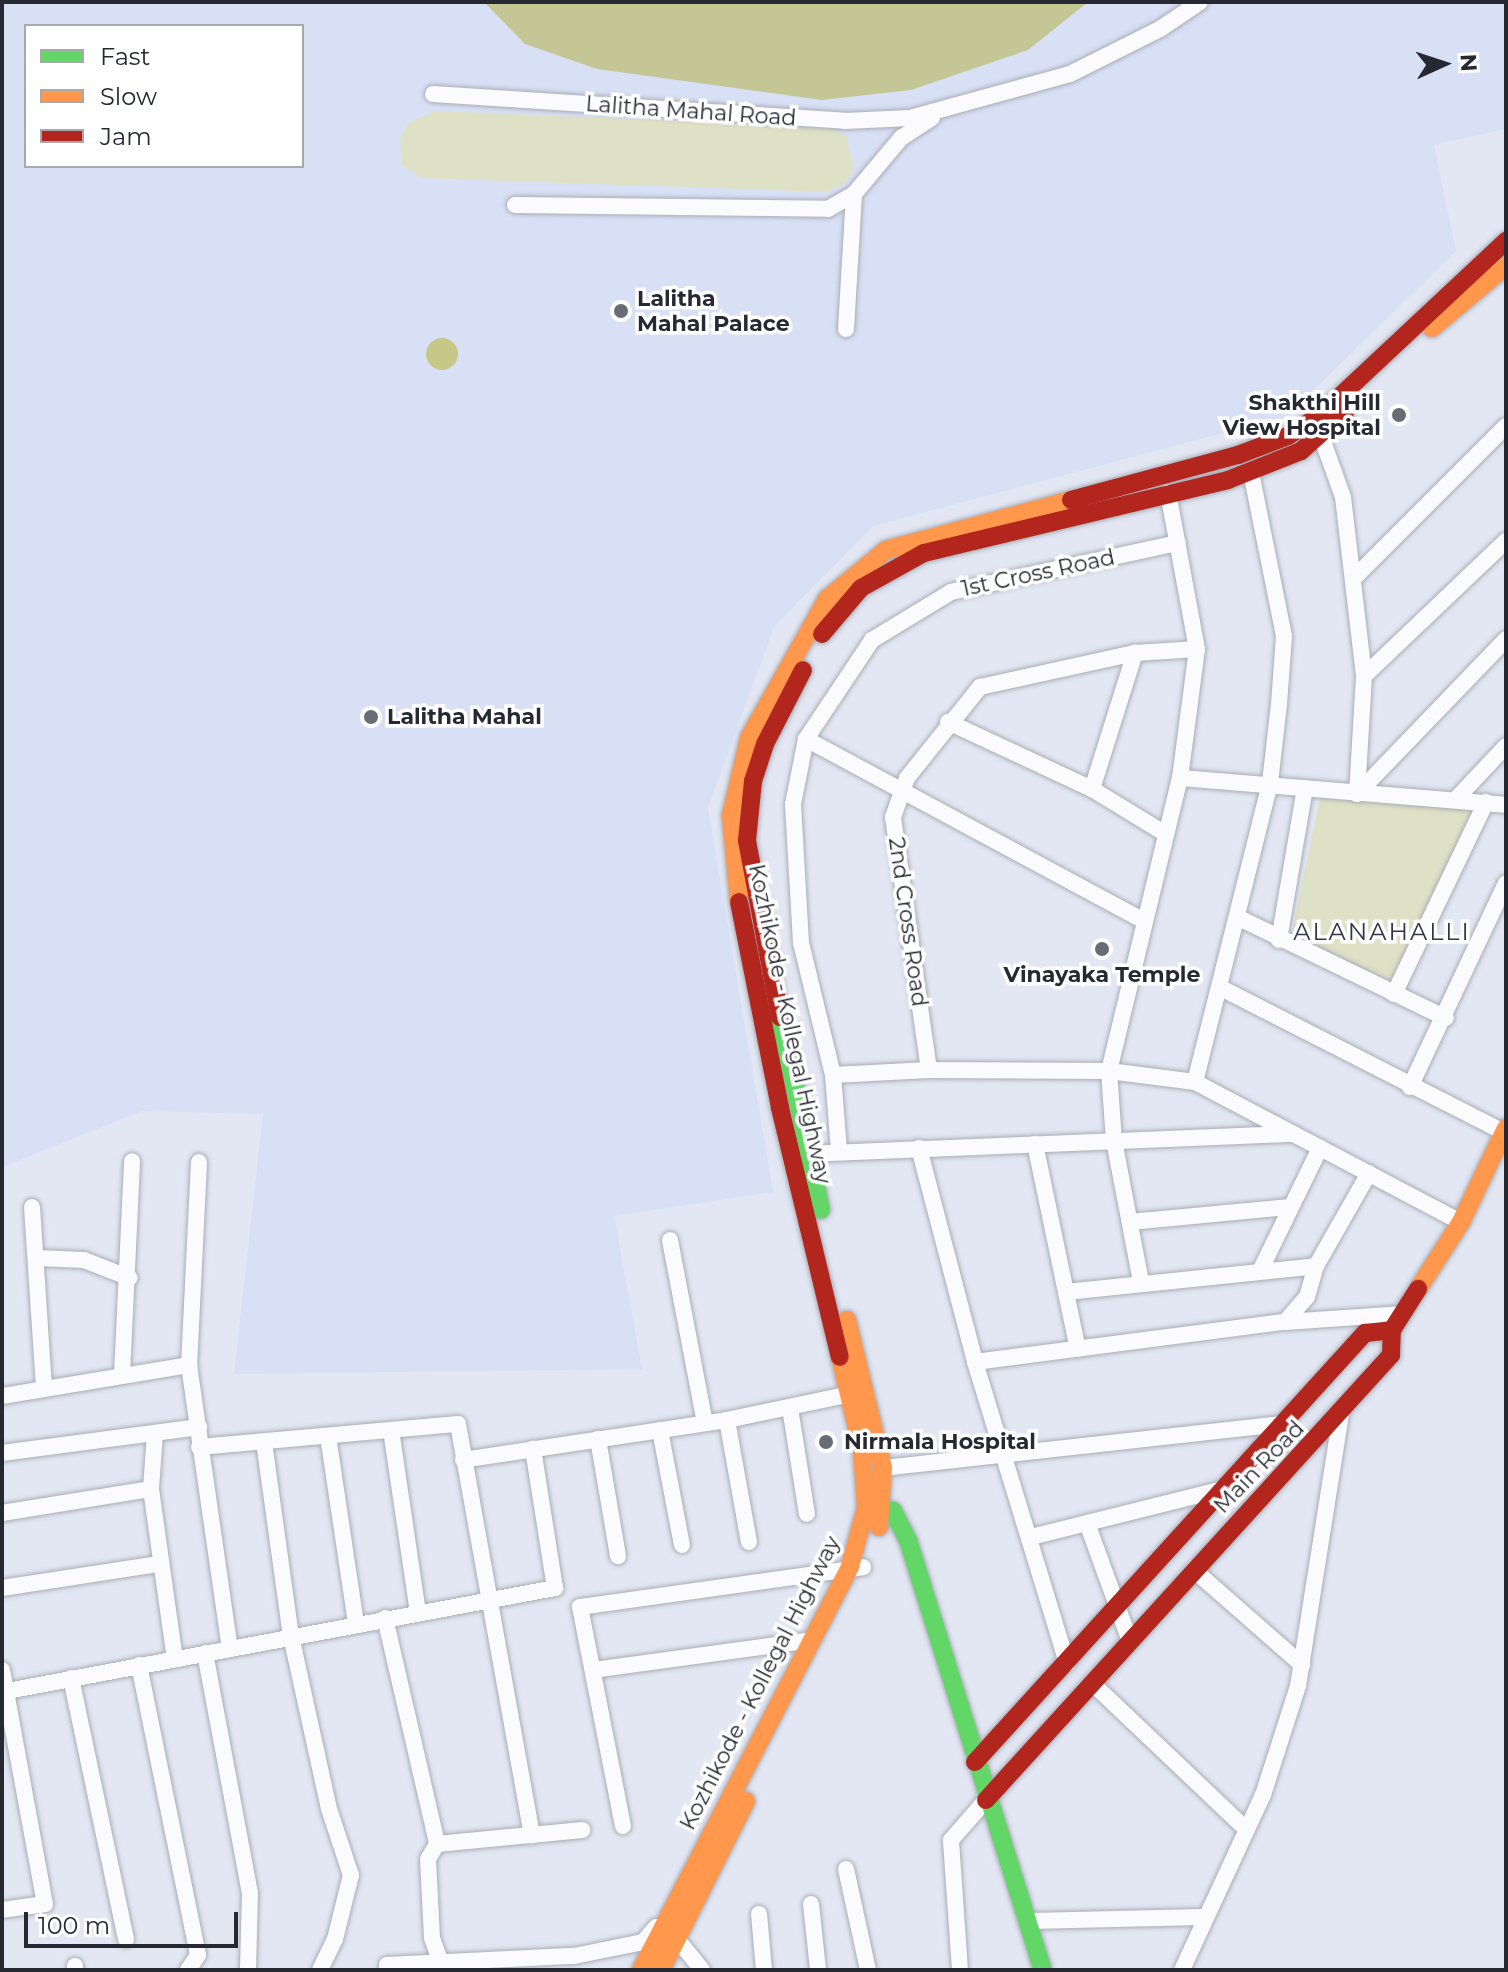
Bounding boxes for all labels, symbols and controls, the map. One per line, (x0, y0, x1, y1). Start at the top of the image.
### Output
legend (24, 24, 304, 168)
north arrow (1404, 24, 1484, 104)
text: Fast (100, 42, 150, 71)
text: N (1455, 53, 1482, 72)
text: Slow (100, 82, 157, 111)
street label: Lalitha Mahal Road (585, 90, 797, 132)
text: Jam (100, 122, 152, 151)
place label: Lalitha Mahal Palace (637, 285, 790, 336)
marker: Lalitha Mahal Palace (612, 302, 630, 320)
place label: Shakthi Hill View Hospital (1223, 389, 1381, 440)
marker: Shakthi Hill View Hospital (1388, 404, 1410, 426)
street label: 1st Cross Road (959, 544, 1117, 602)
place label: Lalitha Mahal (387, 704, 542, 730)
marker: Lalitha Mahal (362, 708, 380, 726)
street label: 2nd Cross Road (883, 836, 933, 1008)
street label: Kozhikode - Kollegal Highway (743, 862, 837, 1186)
district label: ALANAHALLI (1293, 918, 1471, 946)
marker: Vinayaka Temple (1093, 940, 1111, 958)
place label: Vinayaka Temple (1004, 962, 1200, 988)
street label: Main Road (1208, 1415, 1310, 1519)
place label: Nirmala Hospital (844, 1429, 1036, 1455)
marker: Nirmala Hospital (815, 1431, 837, 1453)
street label: Kozhikode - Kollegal Highway (674, 1532, 846, 1834)
scale bar (28, 1896, 242, 1946)
text: 100 m (38, 1911, 110, 1940)

